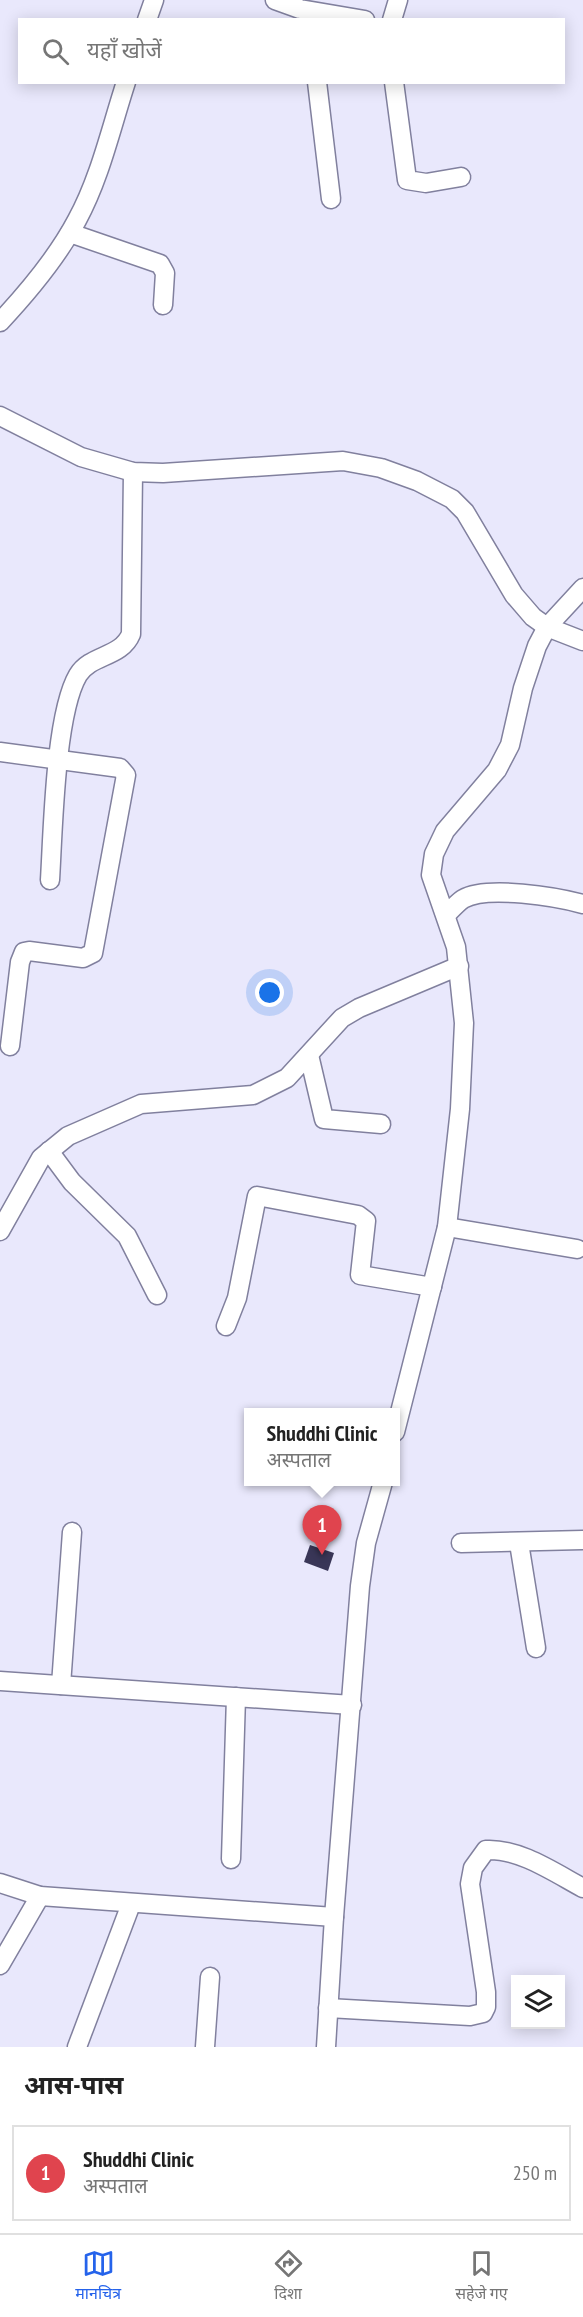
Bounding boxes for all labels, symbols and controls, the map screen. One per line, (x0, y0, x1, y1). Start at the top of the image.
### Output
search box (18, 18, 565, 84)
icon: search (39, 35, 72, 68)
text: यहाँ खोजें (87, 36, 162, 64)
your location (255, 978, 284, 1007)
popup (244, 1408, 400, 1486)
text: Shuddhi Clinic (267, 1419, 377, 1447)
text: अस्पताल (267, 1447, 331, 1473)
pin: 1 (302, 1506, 342, 1555)
map controls (511, 1975, 565, 2029)
button: layers (511, 1975, 565, 2029)
text: आस-पास (24, 2068, 124, 2101)
text: Shuddhi Clinic (83, 2145, 194, 2173)
text: 1 (41, 2160, 50, 2186)
text: 250 m (513, 2160, 557, 2186)
text: अस्पताल (83, 2173, 148, 2199)
tab: मानचित्र (75, 2247, 121, 2306)
tab: दिशा (272, 2247, 305, 2306)
tab: सहेजे गए (455, 2247, 508, 2306)

